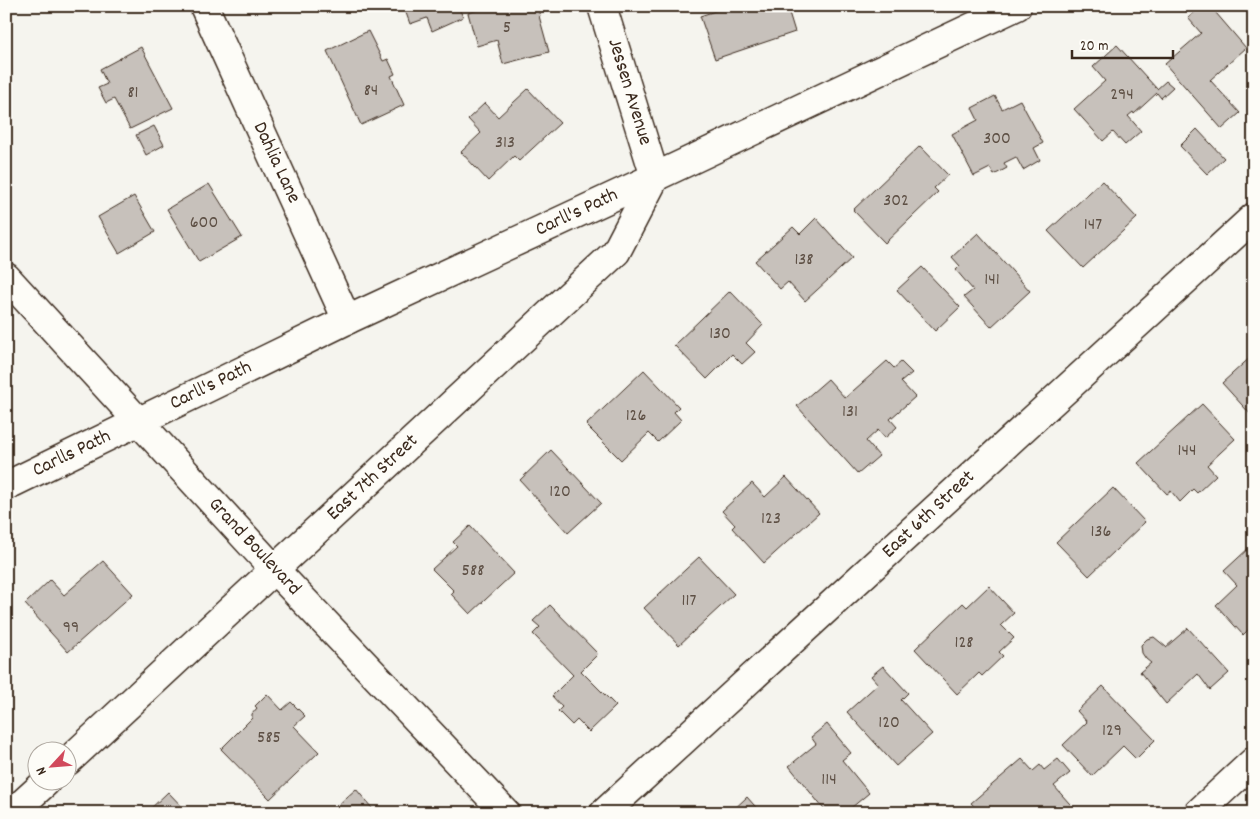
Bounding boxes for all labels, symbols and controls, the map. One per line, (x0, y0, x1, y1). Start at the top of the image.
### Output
house number: 5 (503, 16, 511, 41)
scale bar (1072, 28, 1174, 60)
street label: Jessen Avenue (599, 35, 659, 149)
text: 20 m (1080, 36, 1108, 58)
house number: 84 (364, 79, 378, 104)
house number: 81 (127, 81, 139, 106)
house number: 294 (1110, 83, 1134, 108)
street label: Dahlia Lane (245, 118, 307, 208)
house number: 300 (983, 127, 1011, 152)
house number: 313 (495, 131, 515, 156)
street label: Carll's Path (531, 182, 623, 244)
house number: 302 (883, 189, 909, 214)
house number: 600 (190, 211, 218, 236)
house number: 147 (1084, 213, 1102, 238)
house number: 138 (794, 248, 814, 273)
house number: 141 (984, 268, 1000, 293)
house number: 130 (709, 322, 731, 347)
street label: Carll's Path (165, 354, 257, 418)
house number: 131 (842, 400, 858, 425)
house number: 126 (626, 404, 646, 429)
street label: Carlls Path (28, 423, 116, 485)
street label: East 7th Street (321, 428, 425, 528)
house number: 144 (1178, 439, 1196, 464)
street label: East 6th Street (876, 464, 982, 566)
house number: 120 (549, 480, 571, 505)
street label: Grand Boulevard (201, 492, 307, 602)
house number: 123 (761, 507, 781, 532)
house number: 136 (1091, 520, 1111, 545)
house number: 588 (462, 559, 484, 584)
house number: 117 (682, 589, 696, 614)
house number: 99 (63, 616, 79, 641)
house number: 128 (954, 631, 974, 656)
house number: 120 (878, 711, 900, 736)
house number: 129 (1102, 719, 1122, 744)
house number: 585 (257, 726, 281, 751)
north arrow (28, 742, 78, 792)
text: N (32, 763, 53, 778)
house number: 114 (821, 768, 837, 793)

